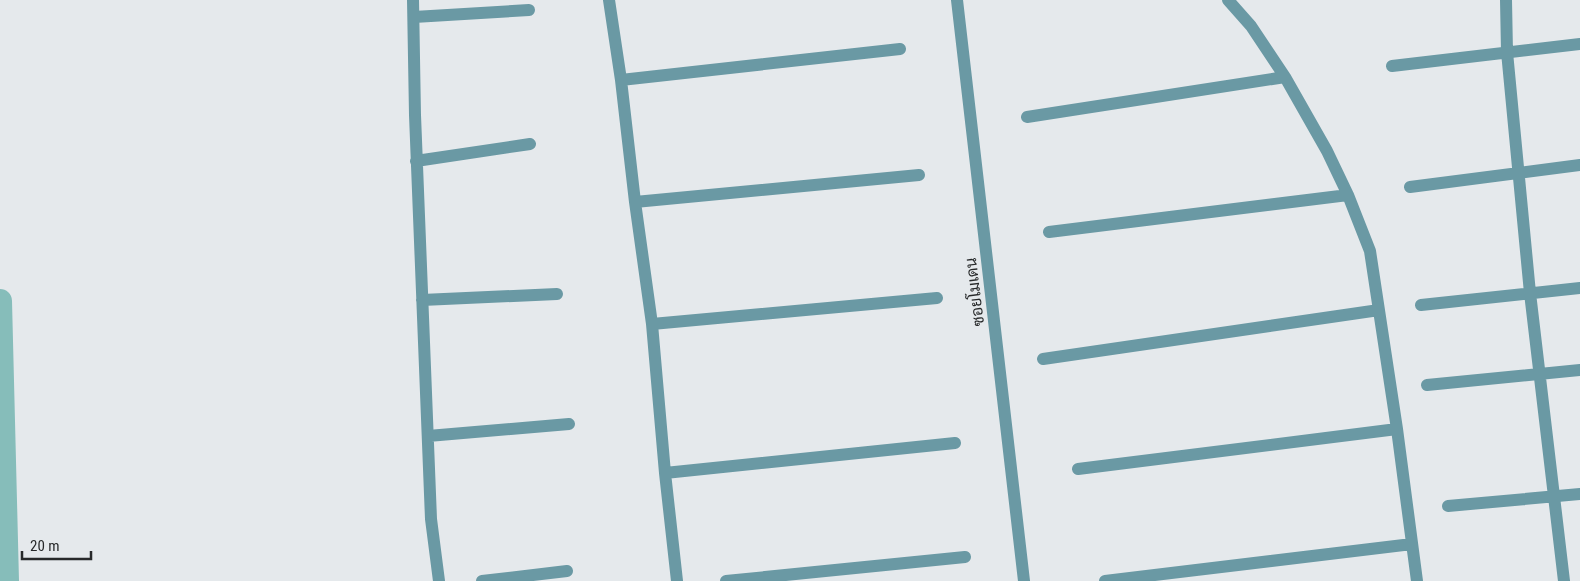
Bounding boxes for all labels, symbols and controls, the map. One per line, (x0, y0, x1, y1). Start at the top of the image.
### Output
street label: ซอยโมเดน (959, 257, 988, 328)
scale bar (22, 528, 91, 560)
text: 20 m (30, 537, 60, 555)

